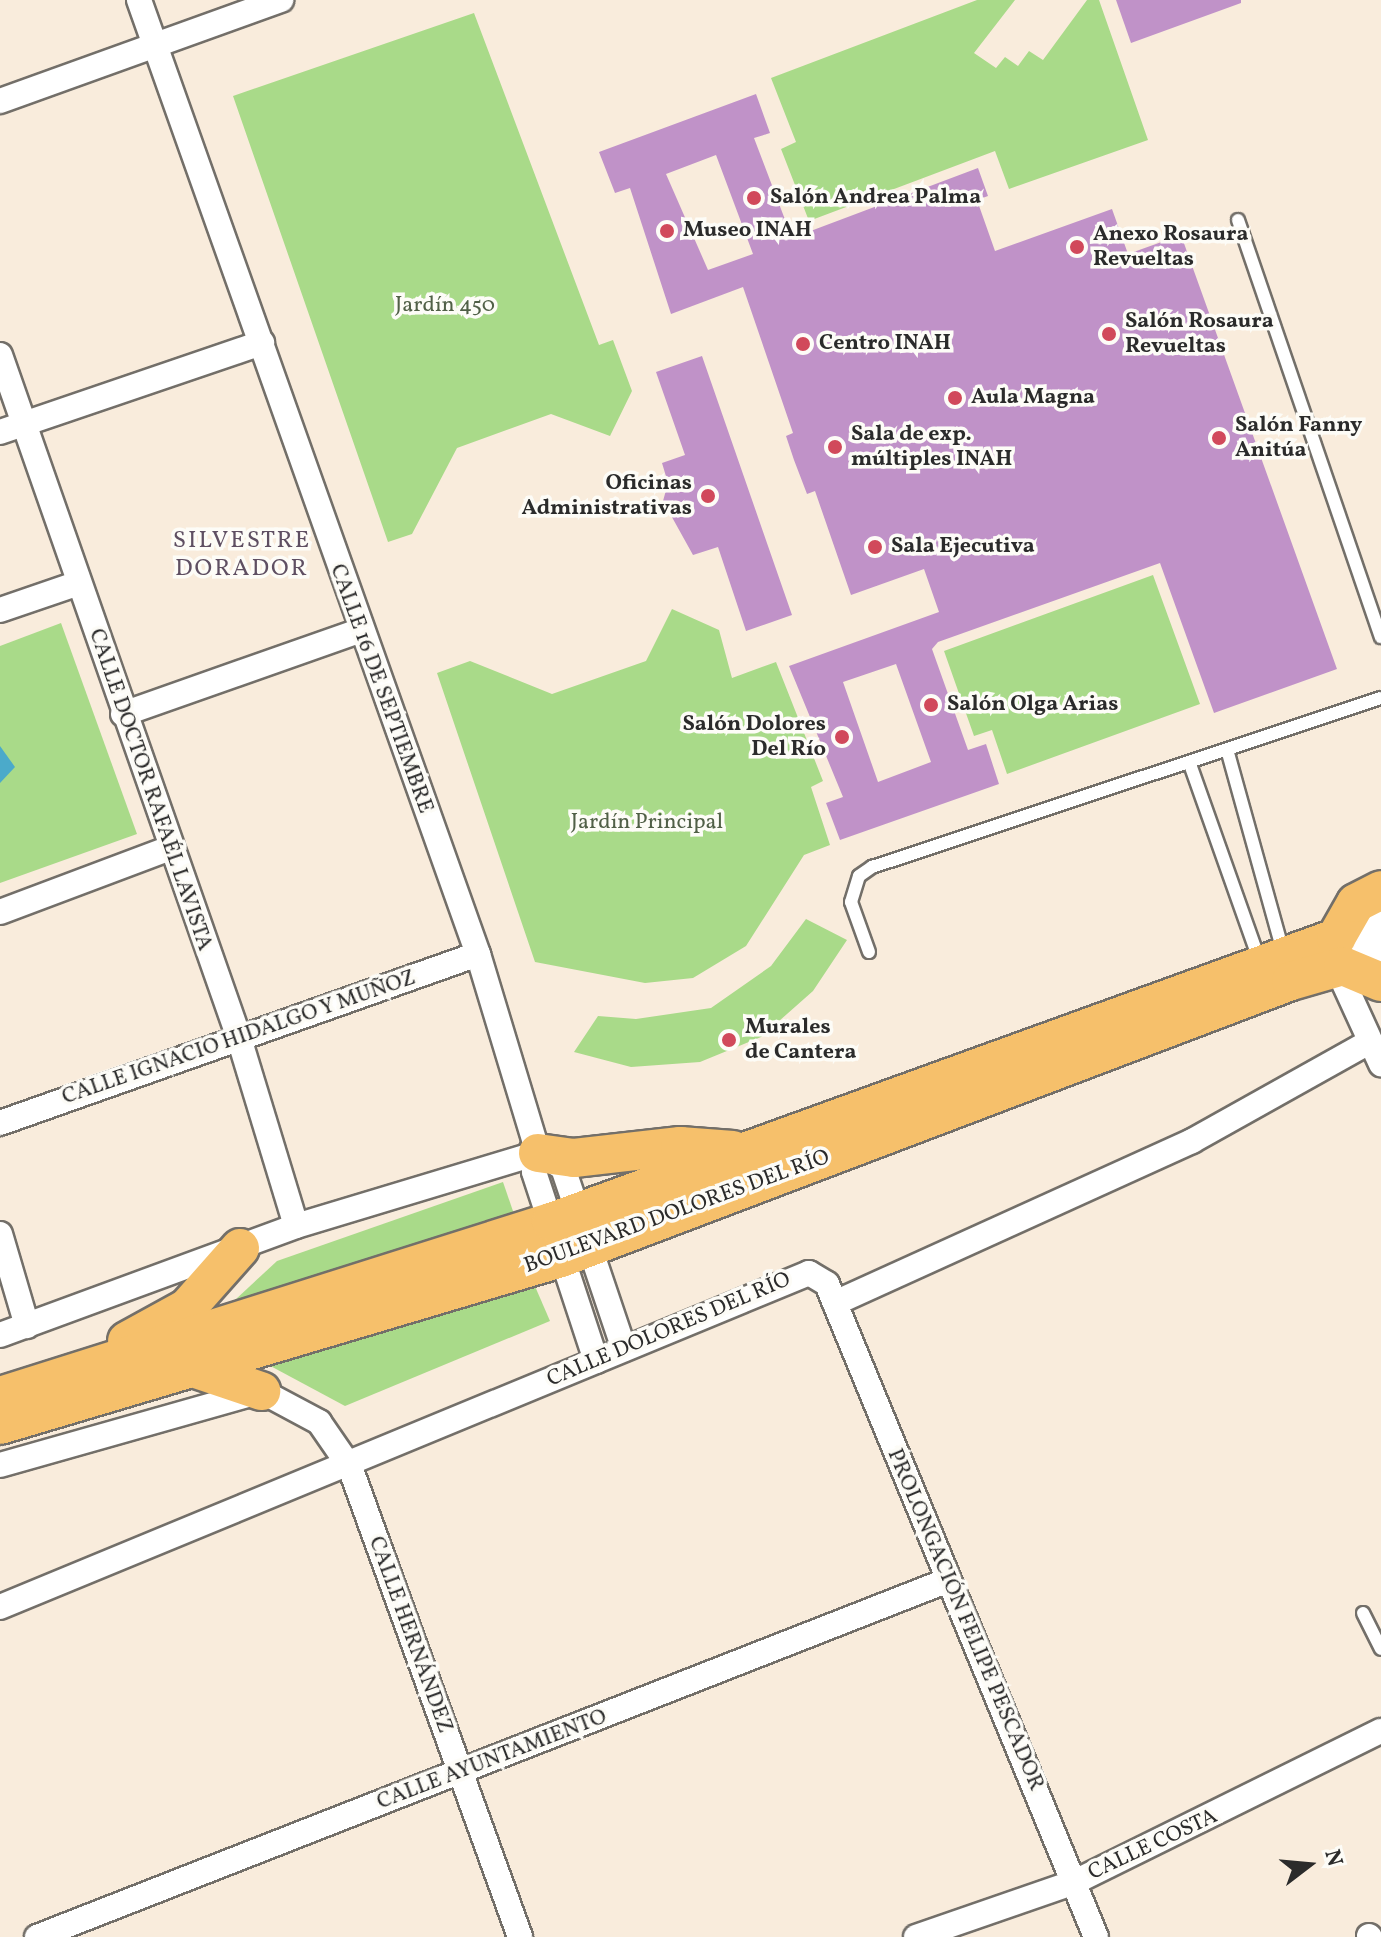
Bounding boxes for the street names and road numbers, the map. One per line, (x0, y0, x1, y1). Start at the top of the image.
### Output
street label: CALLE 16 DE SEPTIEMBRE (324, 561, 438, 817)
street label: CALLE DOCTOR RAFAÉL LAVISTA (82, 626, 218, 954)
street label: CALLE IGNACIO HIDALGO Y MUÑOZ (58, 965, 420, 1111)
street label: BOULEVARD DOLORES DEL RÍO (521, 1144, 833, 1280)
street label: CALLE DOLORES DEL RÍO (543, 1267, 795, 1393)
street label: PROLONGACIÓN FELIPE PESCADOR (881, 1445, 1049, 1795)
street label: CALLE HERNÁNDEZ (362, 1533, 458, 1737)
street label: CALLE AYUNTAMIENTO (373, 1704, 611, 1816)
street label: CALLE COSTA (1084, 1804, 1222, 1886)

